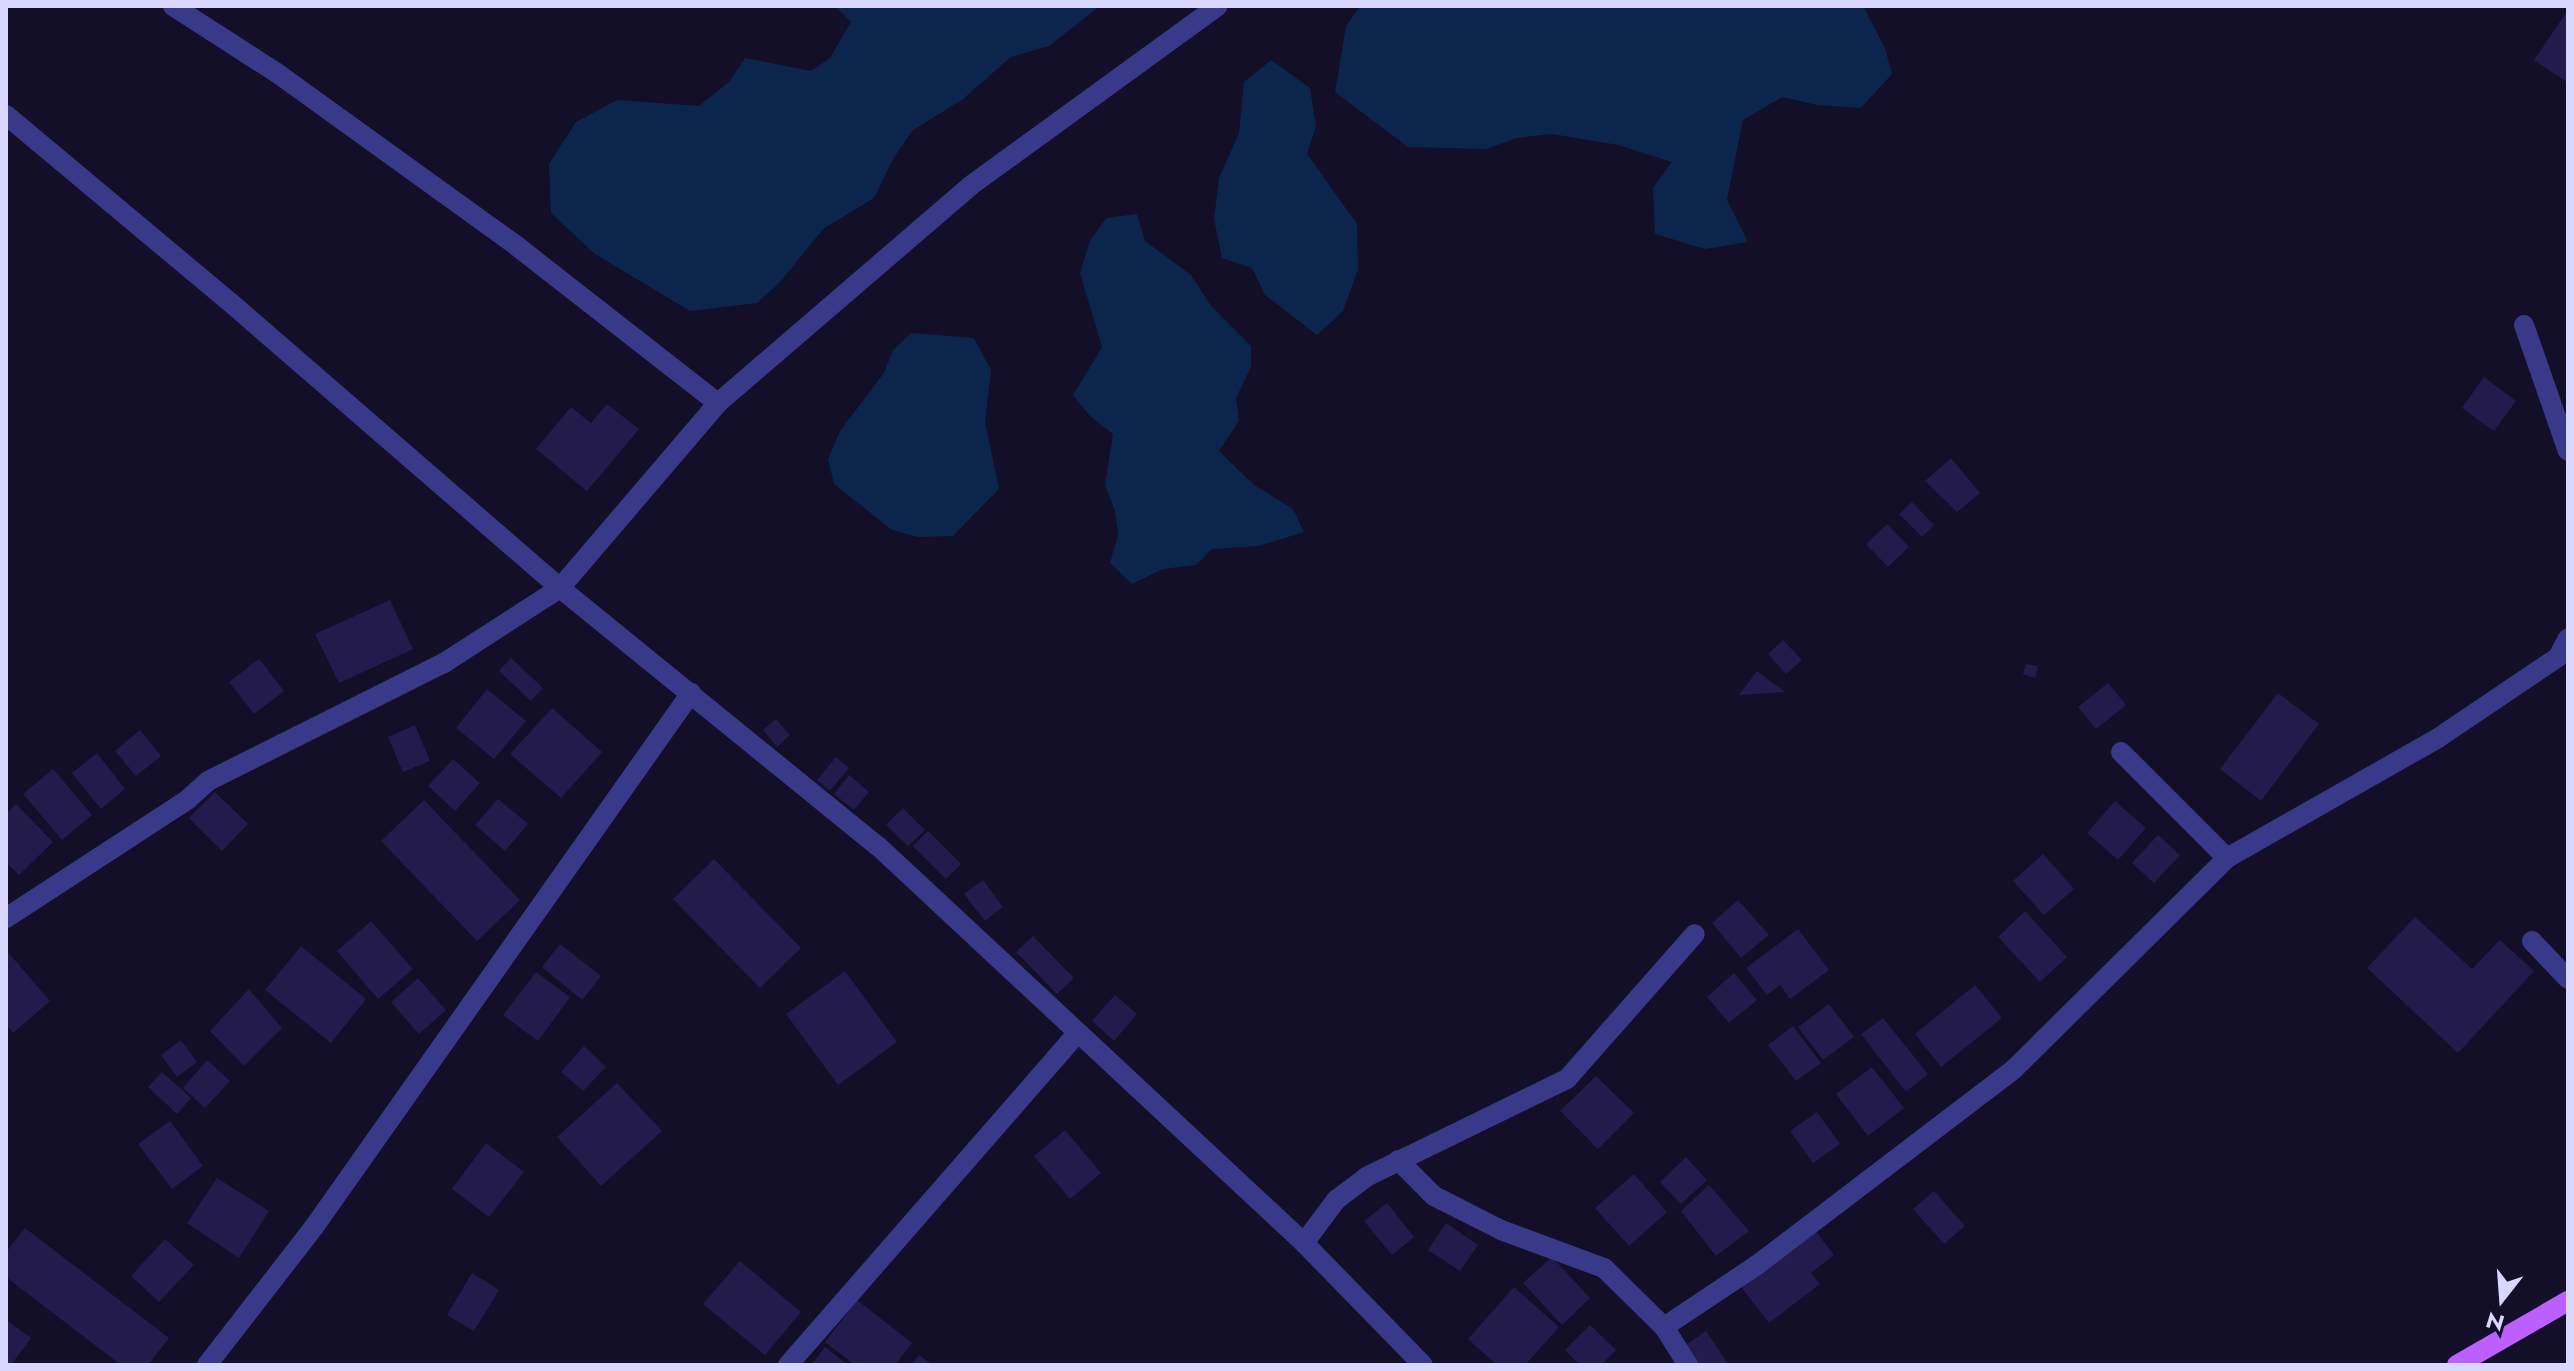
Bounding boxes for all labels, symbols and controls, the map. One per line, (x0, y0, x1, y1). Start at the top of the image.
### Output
north arrow (2462, 1259, 2542, 1339)
text: N (2482, 1304, 2508, 1340)

